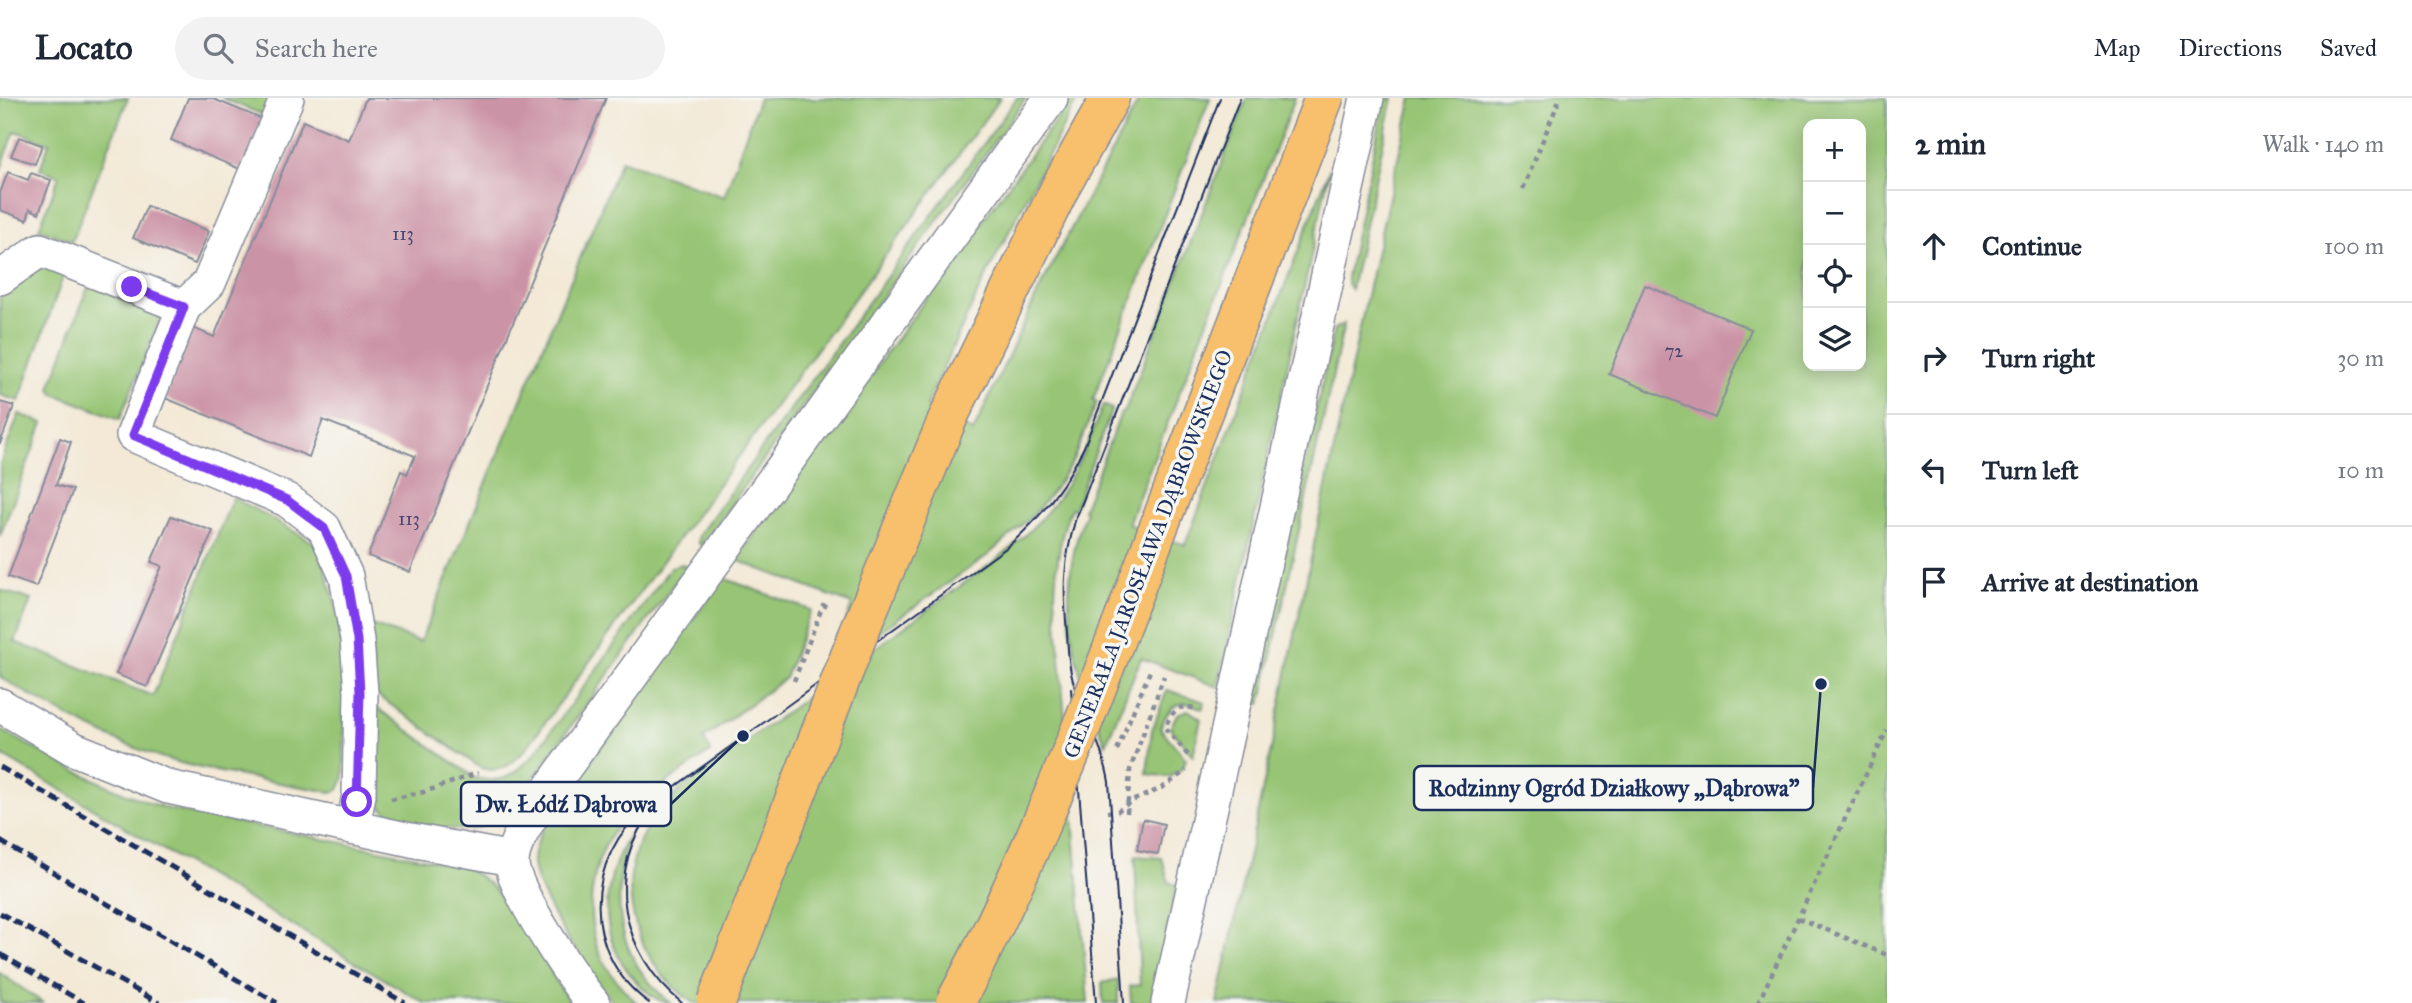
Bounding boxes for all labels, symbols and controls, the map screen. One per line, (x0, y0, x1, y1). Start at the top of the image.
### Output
search box (175, 17, 665, 80)
text: Locato (35, 28, 133, 68)
icon: search (199, 29, 237, 67)
text: Search here (255, 32, 378, 64)
text: Map (2094, 33, 2141, 63)
text: Directions (2179, 33, 2282, 63)
text: Saved (2320, 33, 2377, 63)
map controls (1803, 119, 1866, 371)
button: + (1803, 119, 1866, 182)
text: 2 min (1915, 126, 1986, 162)
text: Walk · 140 m (2262, 130, 2384, 158)
button: − (1803, 182, 1866, 245)
house number: 113 (392, 223, 414, 245)
icon: ahead (1915, 227, 1953, 265)
text: Continue (1982, 230, 2082, 262)
text: 100 m (2324, 232, 2384, 260)
button: locate (1803, 245, 1866, 308)
route end (116, 271, 147, 302)
button: layers (1803, 308, 1866, 371)
icon: right (1915, 339, 1953, 377)
house number: 72 (1665, 340, 1683, 362)
text: Turn right (1982, 342, 2095, 374)
text: 30 m (2337, 344, 2384, 372)
street label: GENERAŁA JAROSŁAWA DĄBROWSKIEGO (1058, 346, 1238, 762)
icon: left (1915, 451, 1953, 489)
text: Turn left (1982, 454, 2078, 486)
text: 10 m (2337, 456, 2384, 484)
house number: 113 (398, 508, 420, 530)
icon: arrive (1915, 563, 1953, 601)
text: Arrive at destination (1982, 566, 2199, 598)
callout: Rodzinny Ogród Działkowy „Dąbrowa” (1414, 766, 1813, 810)
text: Rodzinny Ogród Działkowy „Dąbrowa” (1429, 774, 1800, 803)
callout: Dw. Łódź Dąbrowa (461, 782, 671, 826)
route start (341, 786, 372, 817)
text: Dw. Łódź Dąbrowa (475, 790, 658, 818)

